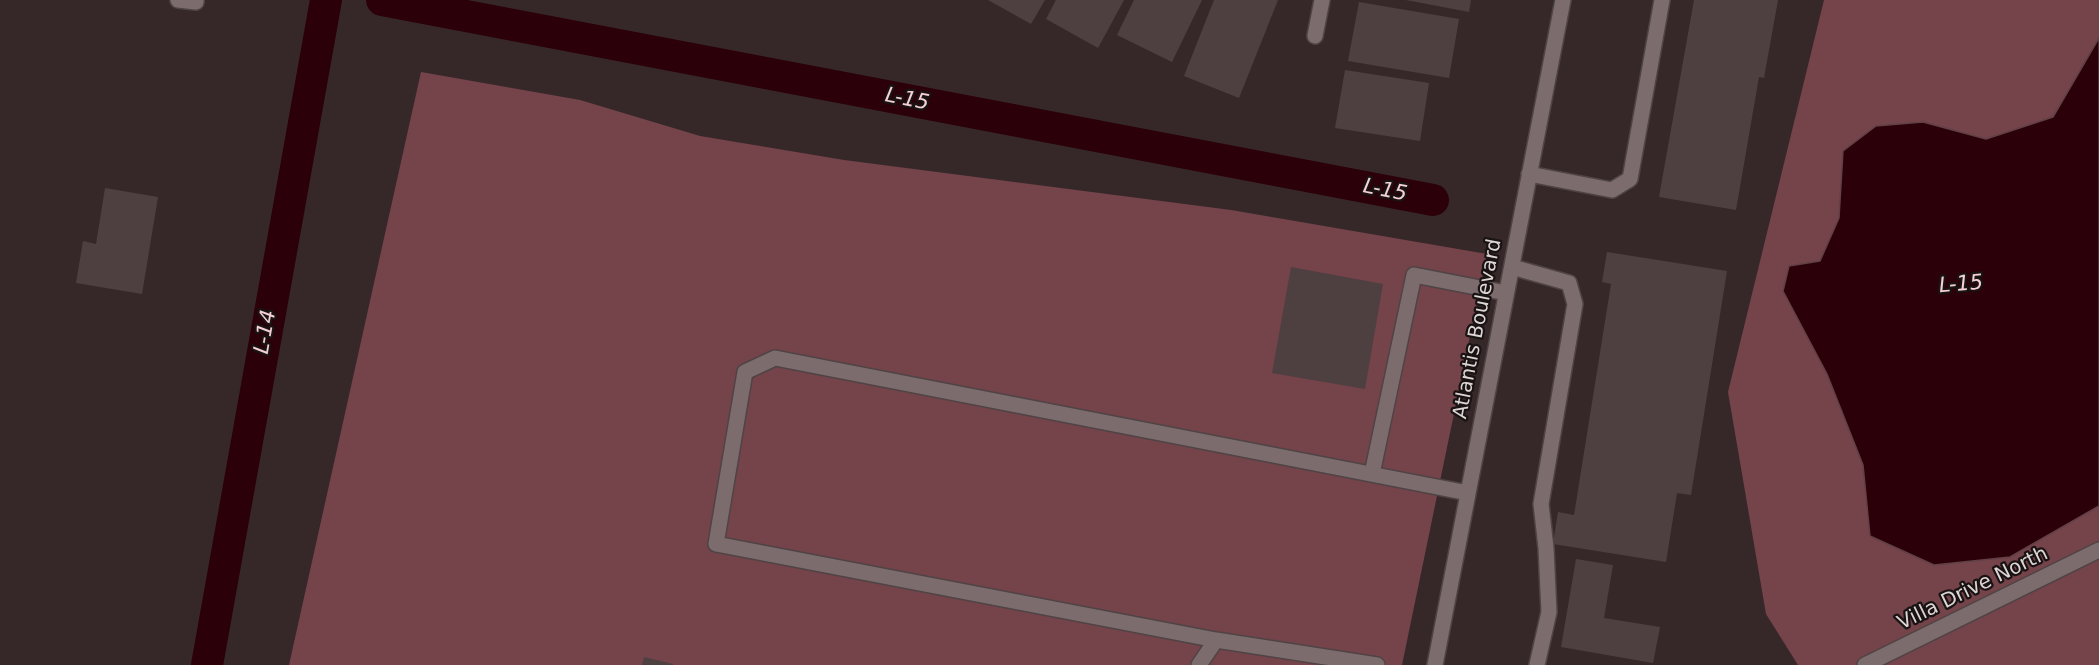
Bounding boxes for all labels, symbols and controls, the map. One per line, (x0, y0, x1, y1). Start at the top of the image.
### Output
water label: L-15 (883, 83, 931, 117)
water label: L-15 (1361, 174, 1409, 208)
street label: Atlantis Boulevard (1449, 237, 1507, 421)
water label: L-15 (1938, 271, 1984, 299)
water label: L-14 (250, 308, 282, 356)
street label: Villa Drive North (1894, 542, 2052, 636)

